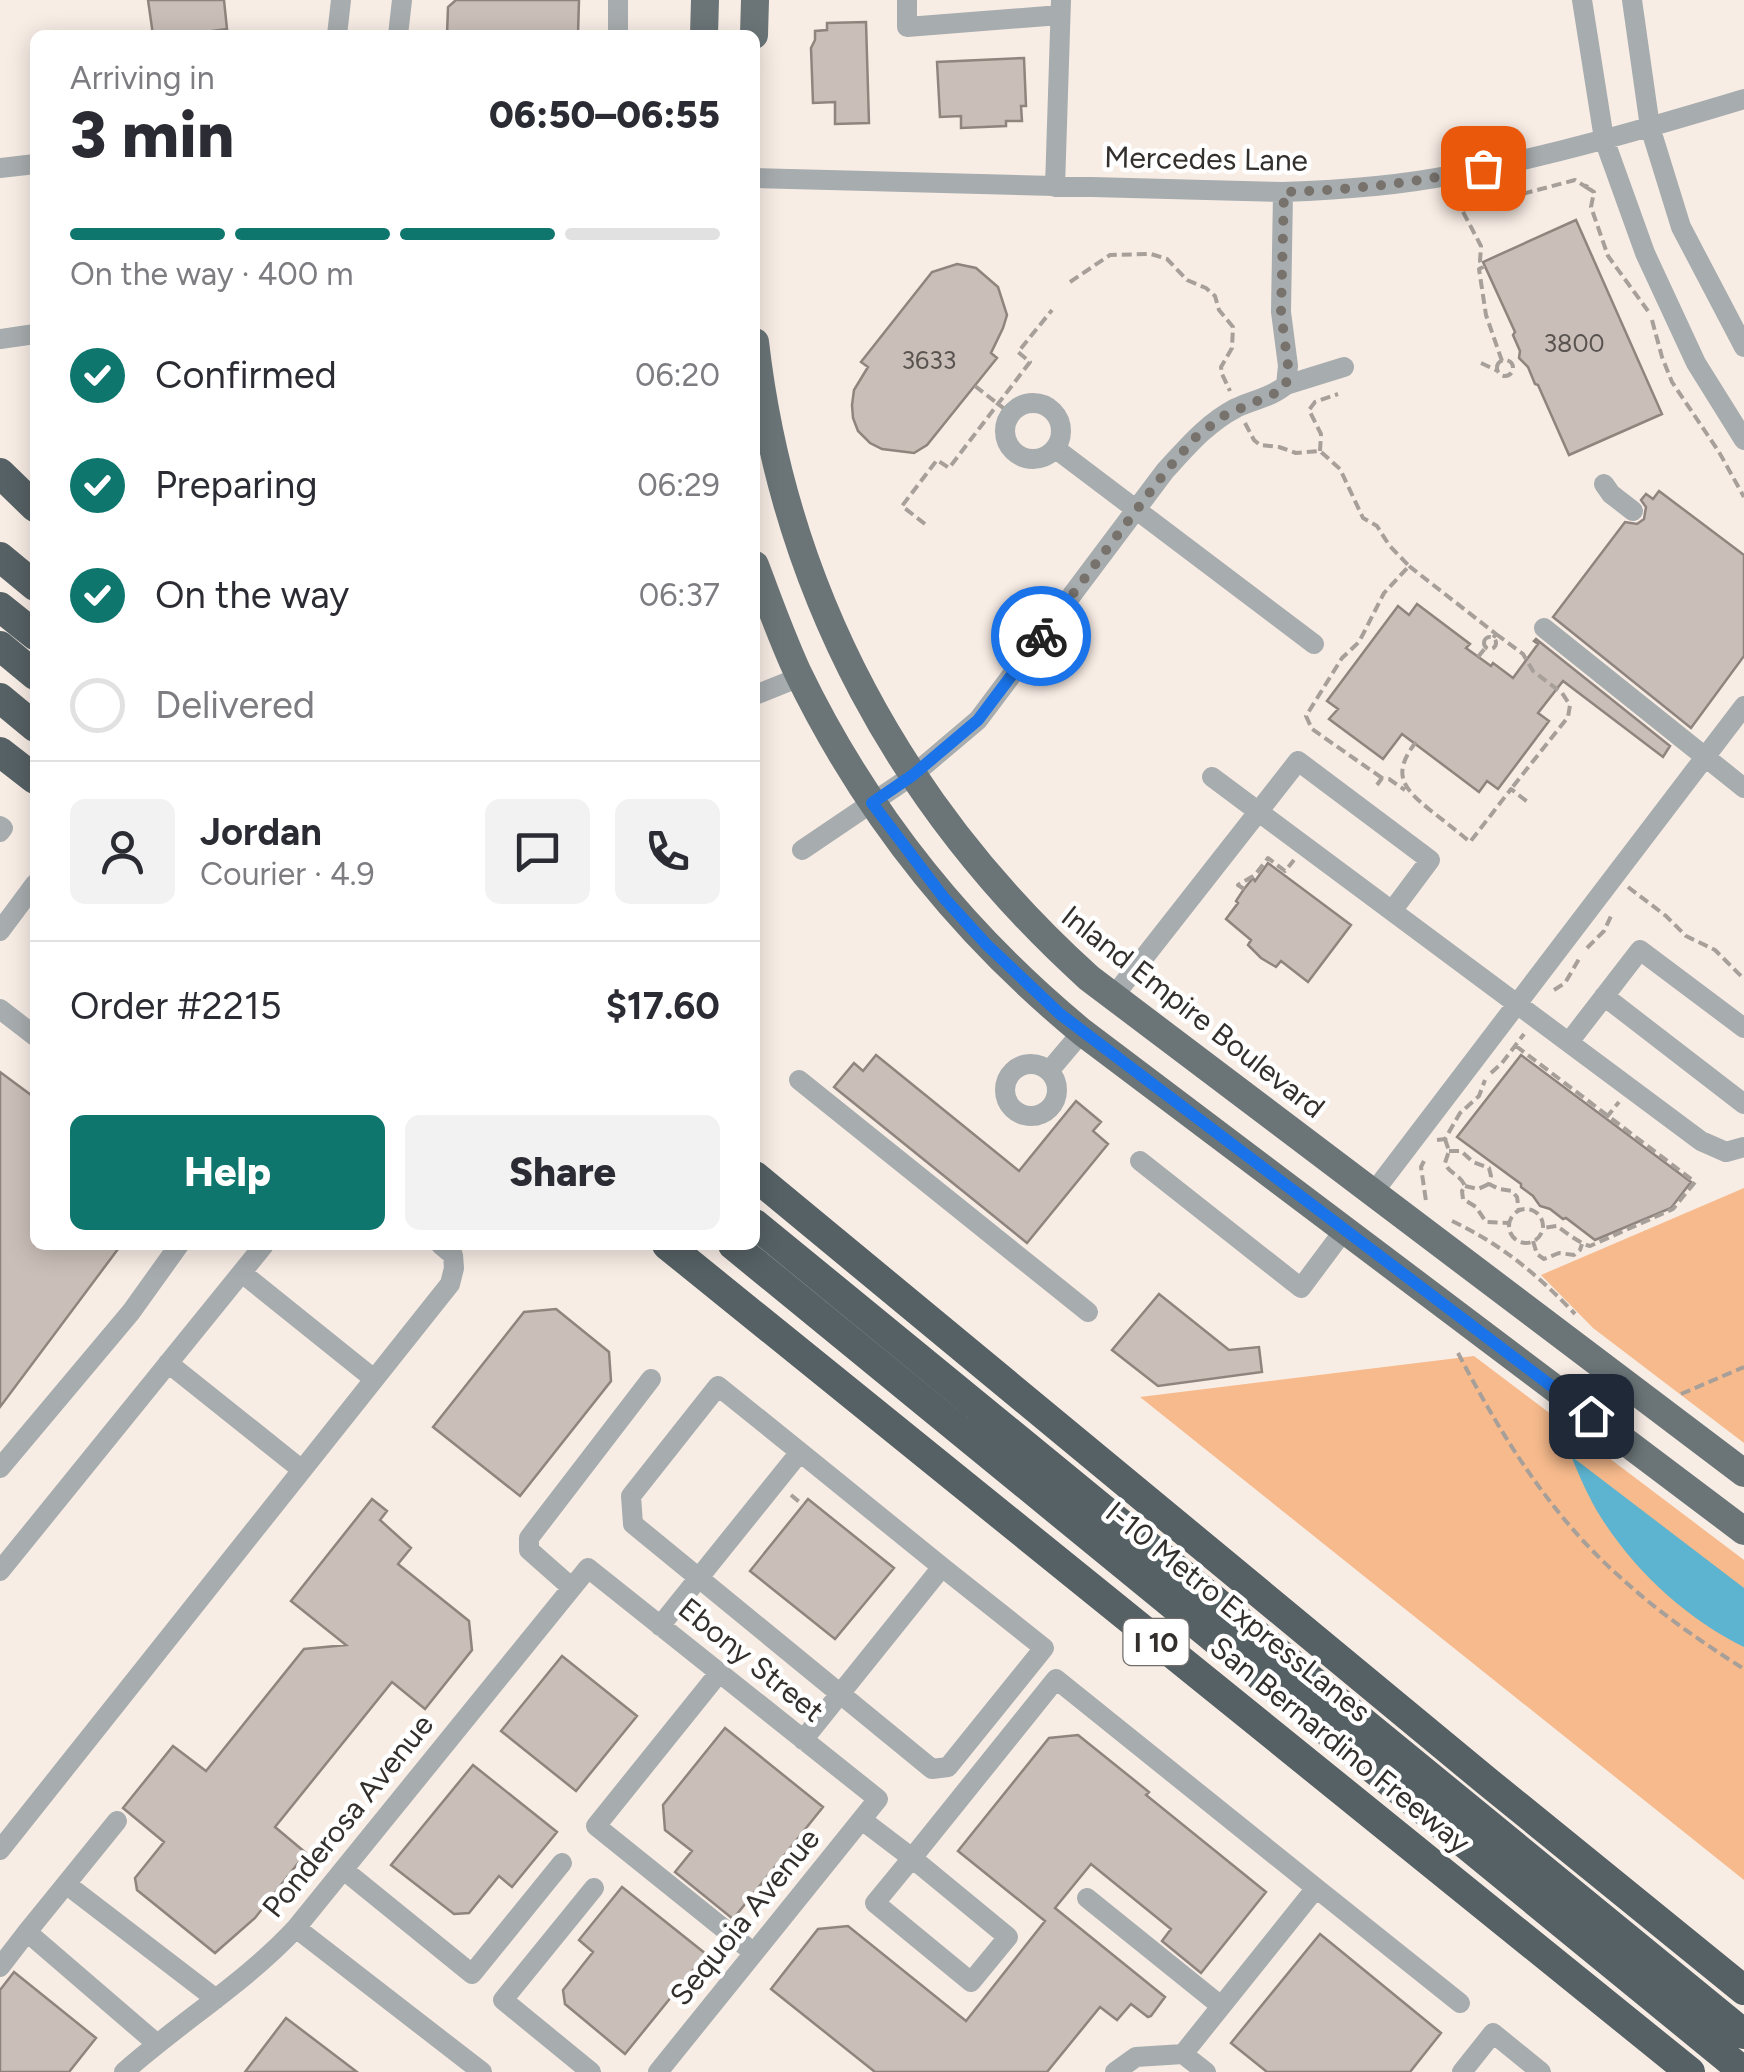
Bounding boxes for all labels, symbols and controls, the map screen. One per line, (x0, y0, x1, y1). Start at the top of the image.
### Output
text: Arriving in (70, 59, 215, 97)
text: 06:50–06:55 (489, 92, 720, 138)
text: 3 min (70, 95, 234, 173)
pin (1441, 126, 1526, 211)
street label: Mercedes Lane (1104, 138, 1308, 179)
icon: bag (1456, 141, 1511, 196)
text: On the way · 400 m (70, 255, 354, 293)
house number: 3800 (1543, 328, 1605, 358)
house number: 3633 (902, 345, 956, 375)
icon: check (70, 348, 125, 403)
text: Confirmed (155, 352, 337, 398)
text: 06:20 (635, 356, 720, 394)
icon: check (70, 458, 125, 513)
text: Preparing (155, 462, 317, 508)
text: 06:29 (637, 466, 720, 504)
icon: check (70, 568, 125, 623)
text: On the way (155, 572, 349, 618)
text: 06:37 (639, 576, 720, 614)
courier (991, 586, 1091, 686)
icon: bike (1014, 609, 1069, 664)
text: Delivered (155, 682, 315, 728)
button: person (70, 799, 175, 904)
button: chat (485, 799, 590, 904)
button: phone (615, 799, 720, 904)
text: Jordan (200, 809, 322, 855)
text: Courier · 4.9 (200, 855, 375, 893)
street label: Inland Empire Boulevard (1054, 897, 1332, 1126)
text: Order #2215 (70, 983, 282, 1029)
text: $17.60 (606, 983, 720, 1029)
button: Help (70, 1115, 385, 1230)
button: Share (405, 1115, 720, 1230)
pin (1549, 1374, 1634, 1459)
icon: home (1564, 1389, 1619, 1444)
street label: I-10 Metro ExpressLanes (1098, 1493, 1378, 1730)
street label: Ebony Street (671, 1590, 832, 1730)
road number: I 10 (1124, 1619, 1188, 1665)
street label: San Bernardino Freeway (1203, 1628, 1478, 1861)
street label: Ponderosa Avenue (254, 1707, 441, 1925)
street label: Sequoia Avenue (662, 1821, 827, 2013)

